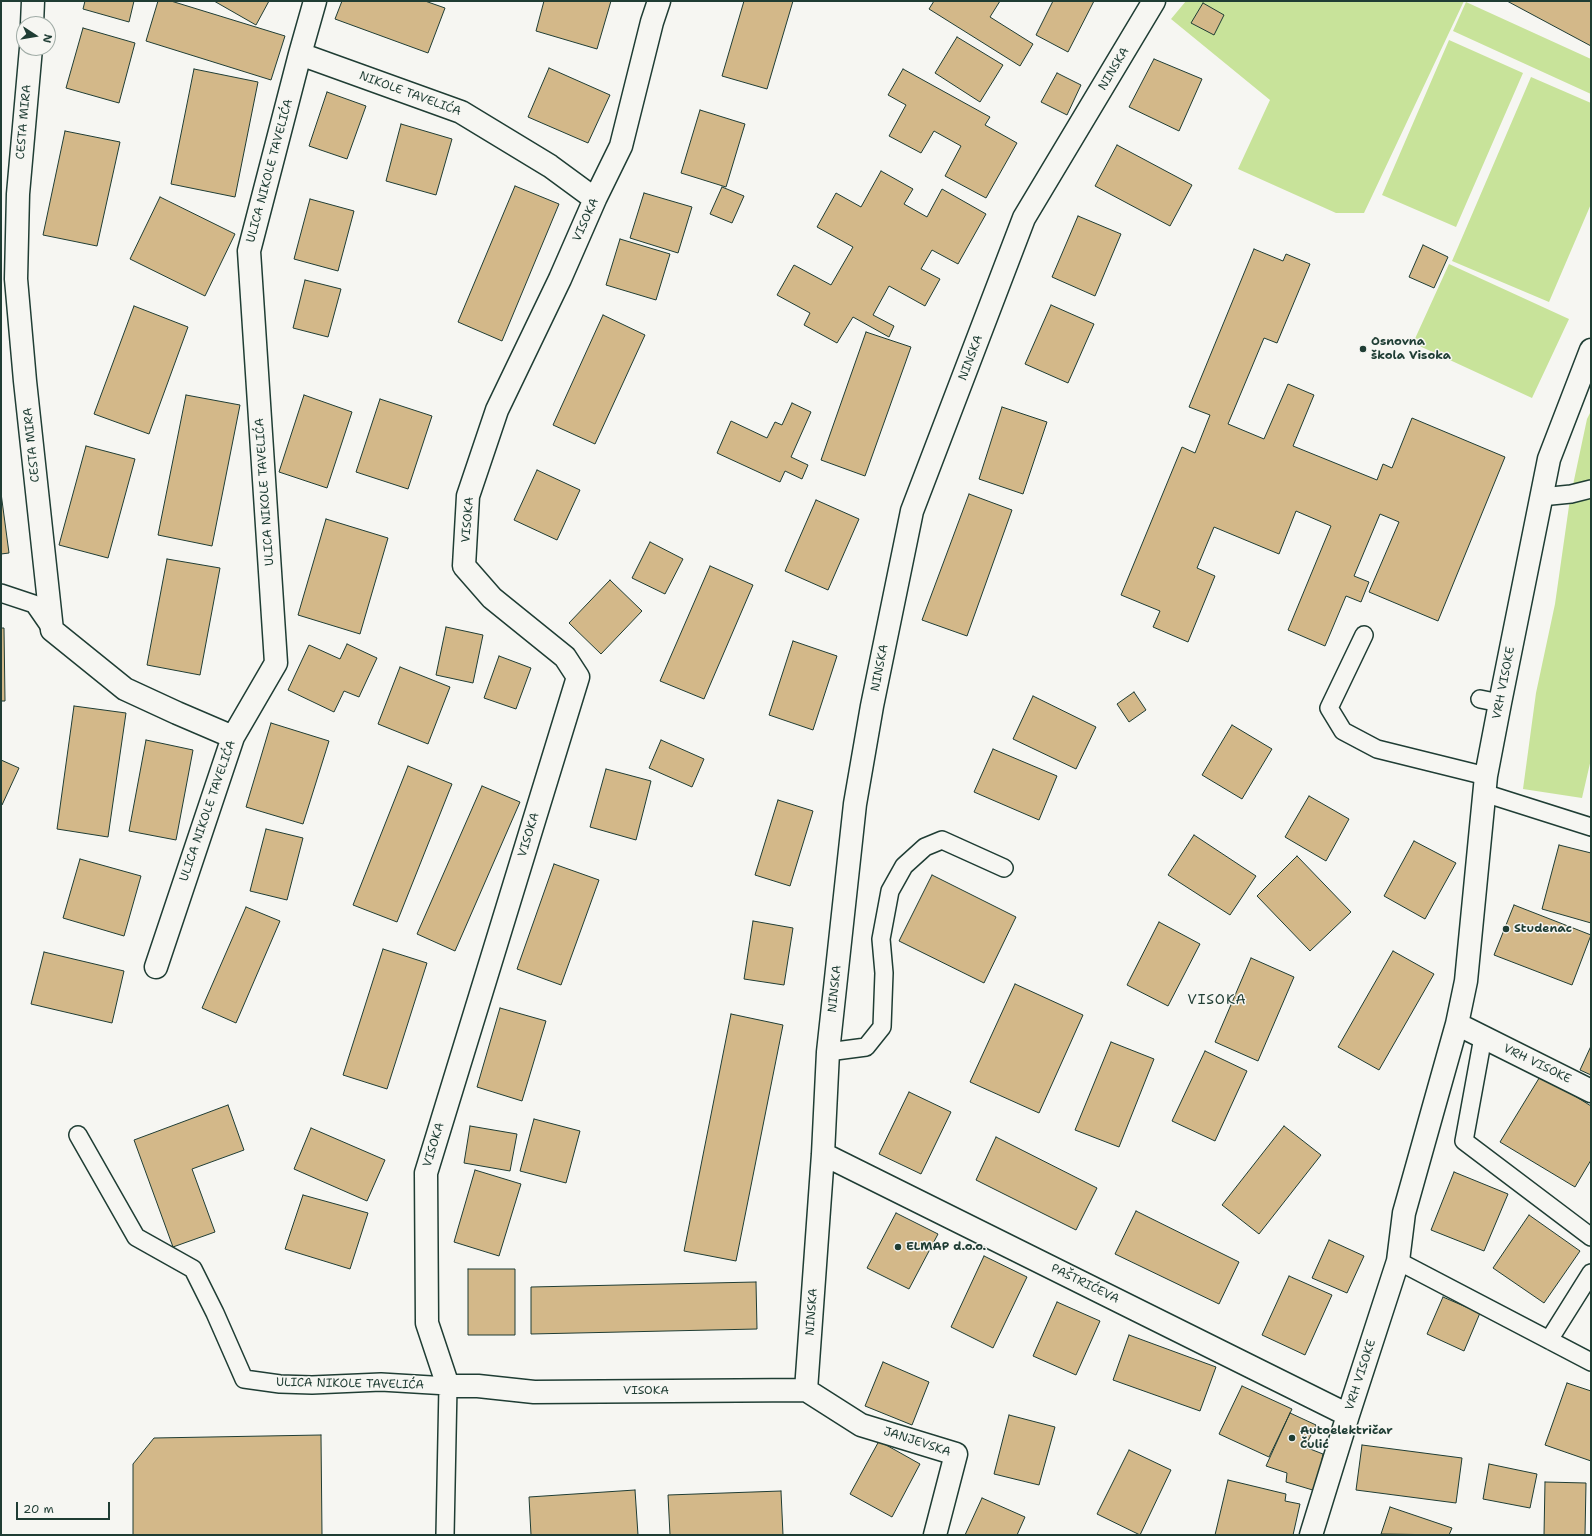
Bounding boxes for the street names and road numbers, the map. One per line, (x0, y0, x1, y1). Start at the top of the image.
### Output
street label: NINSKA (1096, 45, 1132, 93)
street label: NIKOLE TAVELIĆA (357, 69, 463, 119)
street label: CESTA MIRA (14, 84, 34, 160)
street label: ULICA NIKOLE TAVELIĆA (244, 98, 296, 244)
street label: VISOKA (570, 196, 602, 244)
street label: NINSKA (956, 333, 986, 383)
street label: CESTA MIRA (21, 407, 43, 483)
street label: ULICA NIKOLE TAVELIĆA (253, 418, 277, 566)
street label: VISOKA (459, 497, 477, 543)
street label: NINSKA (868, 643, 892, 693)
street label: VRH VISOKE (1490, 645, 1518, 721)
street label: ULICA NIKOLE TAVELIĆA (177, 739, 239, 883)
street label: VISOKA (515, 811, 543, 859)
street label: NINSKA (825, 965, 845, 1013)
street label: VRH VISOKE (1501, 1041, 1573, 1087)
street label: VISOKA (420, 1121, 448, 1169)
street label: PAŠTRIĆEVA (1049, 1261, 1121, 1307)
street label: NINSKA (803, 1288, 821, 1336)
street label: VRH VISOKE (1343, 1338, 1379, 1412)
street label: ULICA NIKOLE TAVELIĆA (276, 1376, 424, 1392)
street label: VISOKA (623, 1384, 669, 1398)
street label: JANJEVSKA (881, 1424, 953, 1460)

